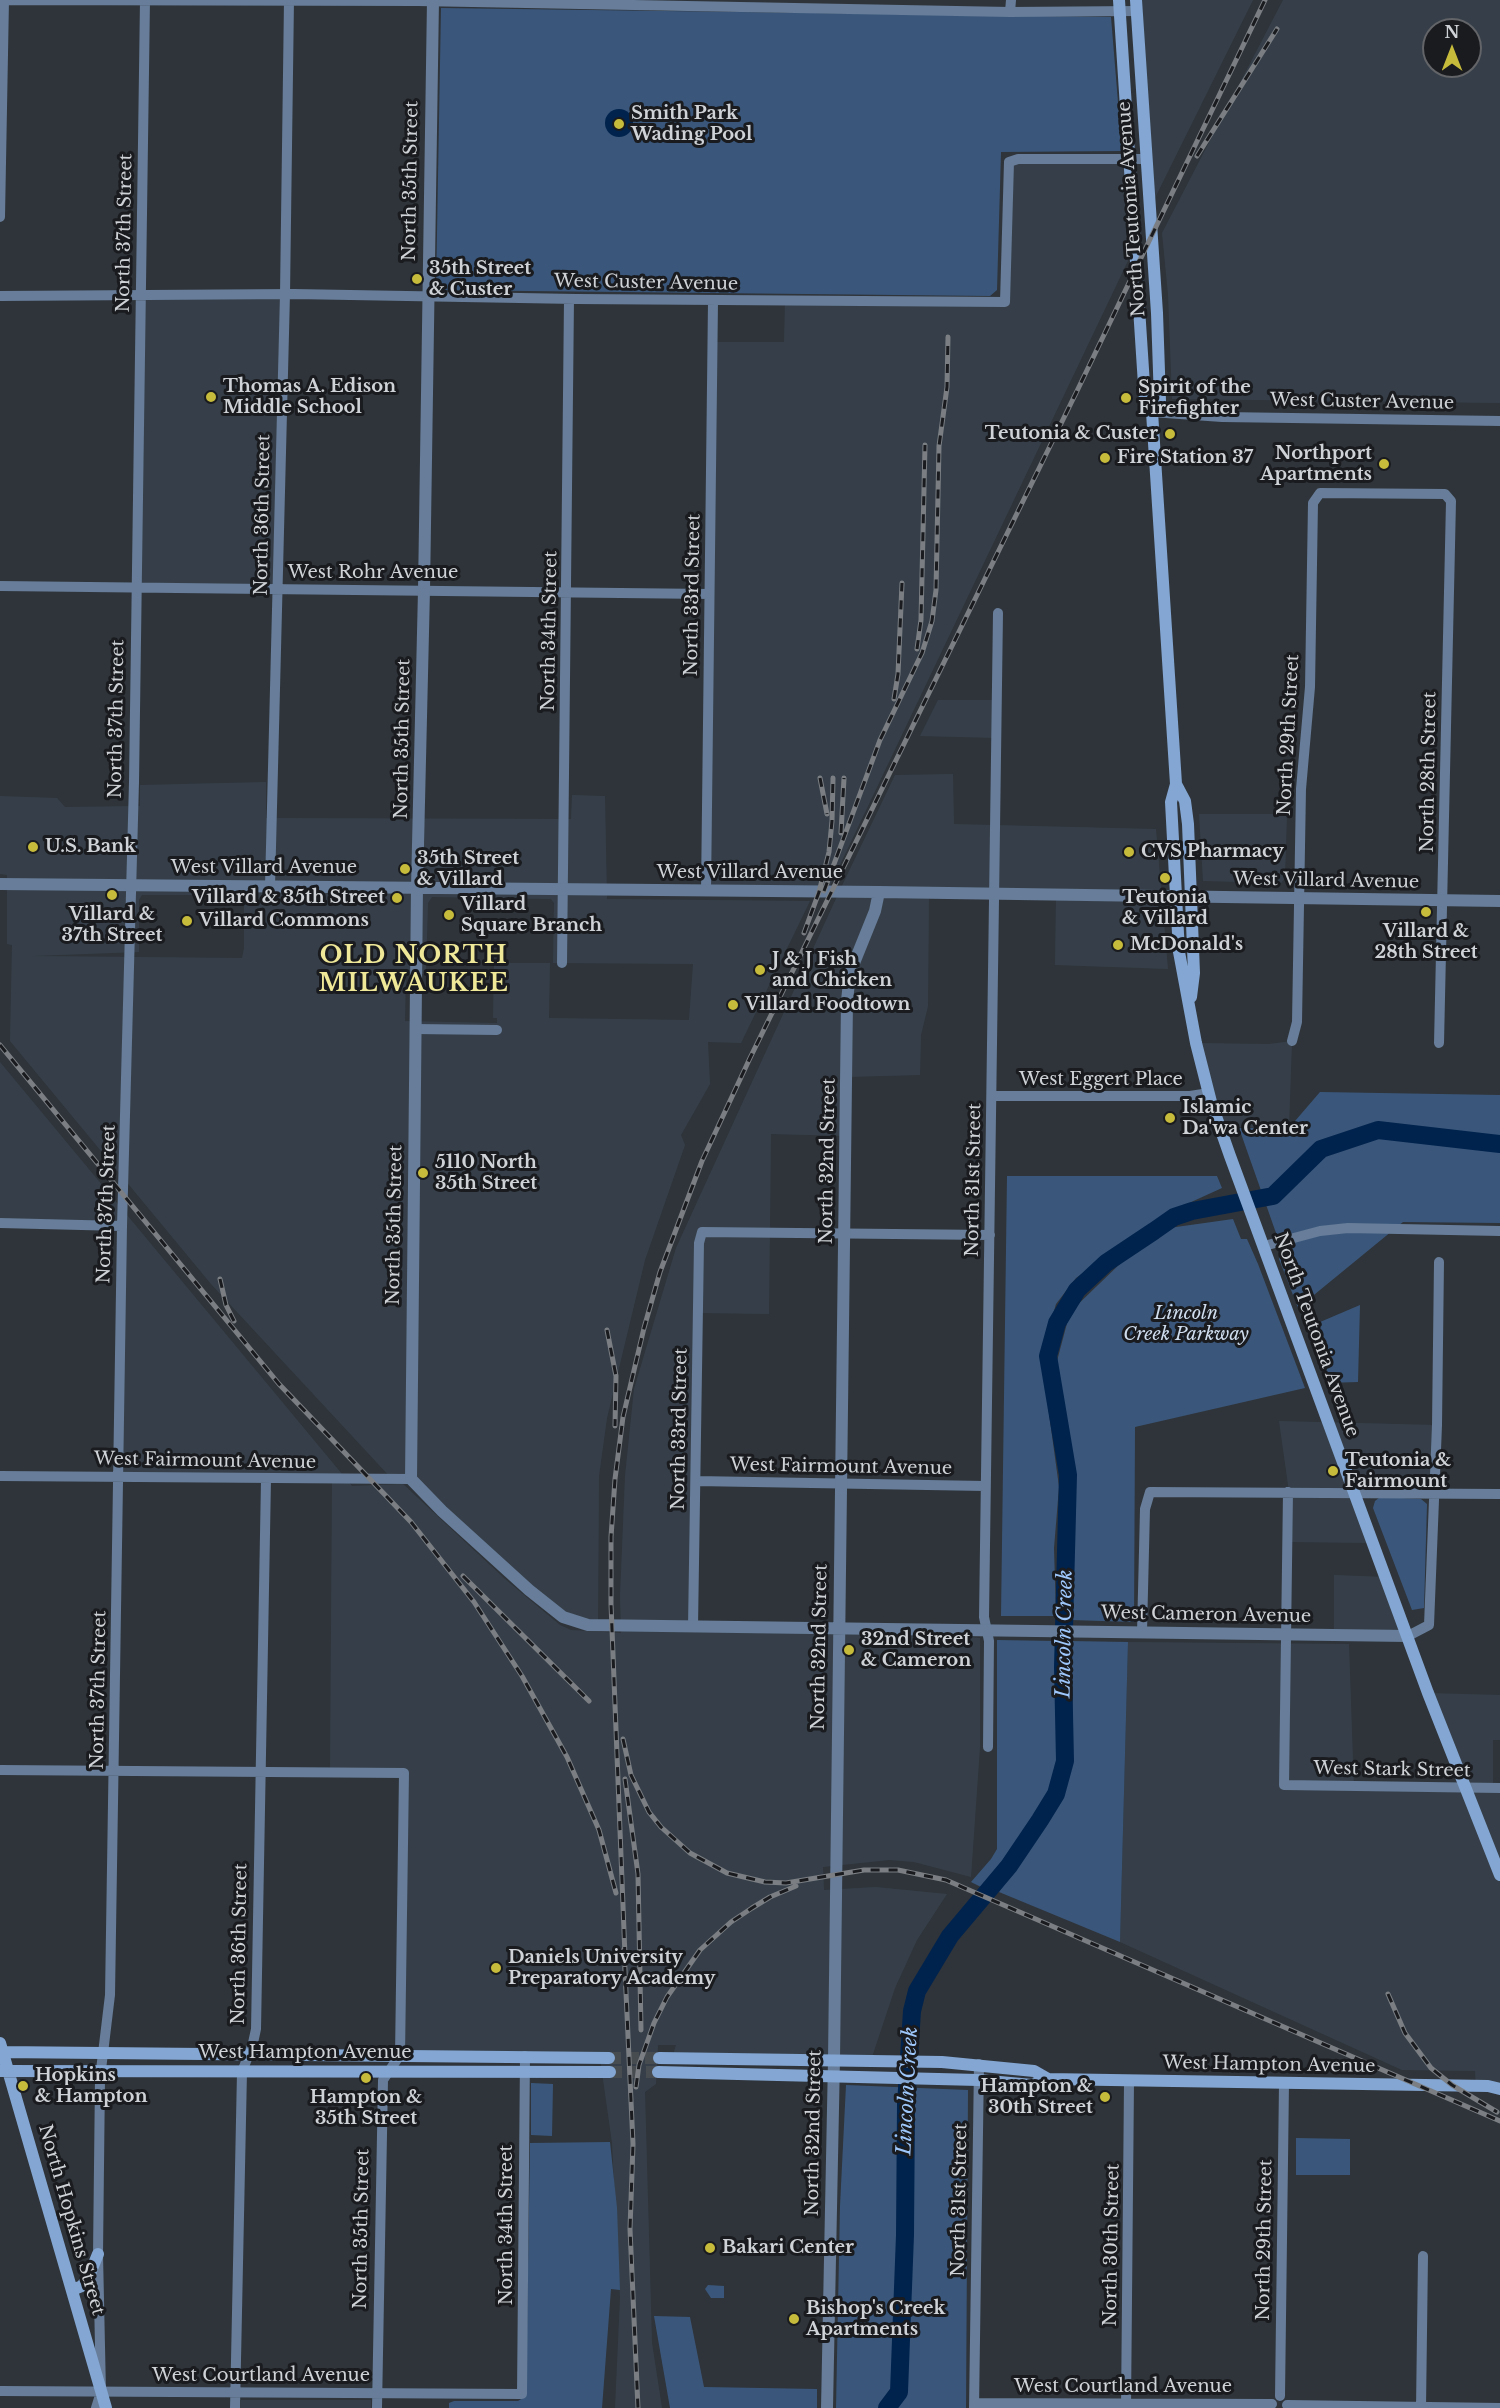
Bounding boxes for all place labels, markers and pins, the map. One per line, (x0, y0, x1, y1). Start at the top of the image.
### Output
place label: Smith Park Wading Pool (631, 103, 752, 146)
marker: Smith Park Wading Pool (612, 117, 626, 131)
place label: 35th Street & Custer (429, 258, 531, 300)
marker: 35th Street & Custer (410, 272, 424, 286)
place label: Thomas A. Edison Middle School (223, 376, 396, 418)
place label: Spirit of the Firefighter (1138, 377, 1251, 420)
marker: Thomas A. Edison Middle School (204, 390, 218, 404)
marker: Spirit of the Firefighter (1119, 391, 1133, 405)
place label: Teutonia & Custer (985, 423, 1158, 445)
marker: Teutonia & Custer (1163, 427, 1177, 441)
place label: Northport Apartments (1260, 443, 1372, 486)
place label: Fire Station 37 (1117, 447, 1253, 469)
marker: Fire Station 37 (1098, 451, 1112, 465)
marker: Northport Apartments (1377, 457, 1391, 471)
place label: U.S. Bank (45, 836, 136, 858)
marker: U.S. Bank (26, 840, 40, 854)
place label: CVS Pharmacy (1141, 841, 1284, 863)
marker: CVS Pharmacy (1122, 845, 1136, 859)
place label: 35th Street & Villard (417, 848, 519, 890)
marker: 35th Street & Villard (398, 862, 412, 876)
marker: Teutonia & Villard (1158, 871, 1172, 885)
place label: Villard & 35th Street (192, 887, 385, 909)
place label: Teutonia & Villard (1122, 887, 1208, 930)
marker: Villard & 37th Street (105, 888, 119, 902)
marker: Villard & 35th Street (390, 891, 404, 905)
place label: Villard Square Branch (461, 894, 602, 936)
place label: Villard & 37th Street (62, 904, 162, 946)
marker: Villard & 28th Street (1419, 905, 1433, 919)
marker: Villard Square Branch (442, 908, 456, 922)
place label: Villard Commons (199, 910, 369, 932)
marker: Villard Commons (180, 914, 194, 928)
place label: Villard & 28th Street (1374, 921, 1478, 964)
place label: McDonald's (1130, 934, 1243, 956)
marker: McDonald's (1111, 938, 1125, 952)
place label: J & J Fish and Chicken (772, 949, 892, 992)
marker: J & J Fish and Chicken (753, 963, 767, 977)
place label: Villard Foodtown (745, 994, 910, 1016)
marker: Villard Foodtown (726, 998, 740, 1012)
place label: Islamic Da'wa Center (1182, 1097, 1308, 1140)
marker: Islamic Da'wa Center (1163, 1111, 1177, 1125)
place label: 5110 North 35th Street (435, 1152, 537, 1194)
marker: 5110 North 35th Street (416, 1166, 430, 1180)
place label: Teutonia & Fairmount (1345, 1450, 1451, 1492)
marker: Teutonia & Fairmount (1326, 1464, 1340, 1478)
place label: 32nd Street & Cameron (861, 1629, 971, 1672)
marker: 32nd Street & Cameron (842, 1643, 856, 1657)
place label: Daniels University Preparatory Academy (508, 1947, 715, 1990)
marker: Daniels University Preparatory Academy (489, 1961, 503, 1975)
place label: Hopkins & Hampton (35, 2065, 147, 2108)
marker: Hampton & 35th Street (359, 2071, 373, 2085)
place label: Hampton & 30th Street (981, 2076, 1093, 2118)
marker: Hopkins & Hampton (16, 2079, 30, 2093)
place label: Hampton & 35th Street (310, 2087, 422, 2130)
marker: Hampton & 30th Street (1098, 2090, 1112, 2104)
place label: Bakari Center (722, 2237, 854, 2259)
marker: Bakari Center (703, 2241, 717, 2255)
place label: Bishop's Creek Apartments (806, 2298, 945, 2340)
marker: Bishop's Creek Apartments (787, 2312, 801, 2326)

